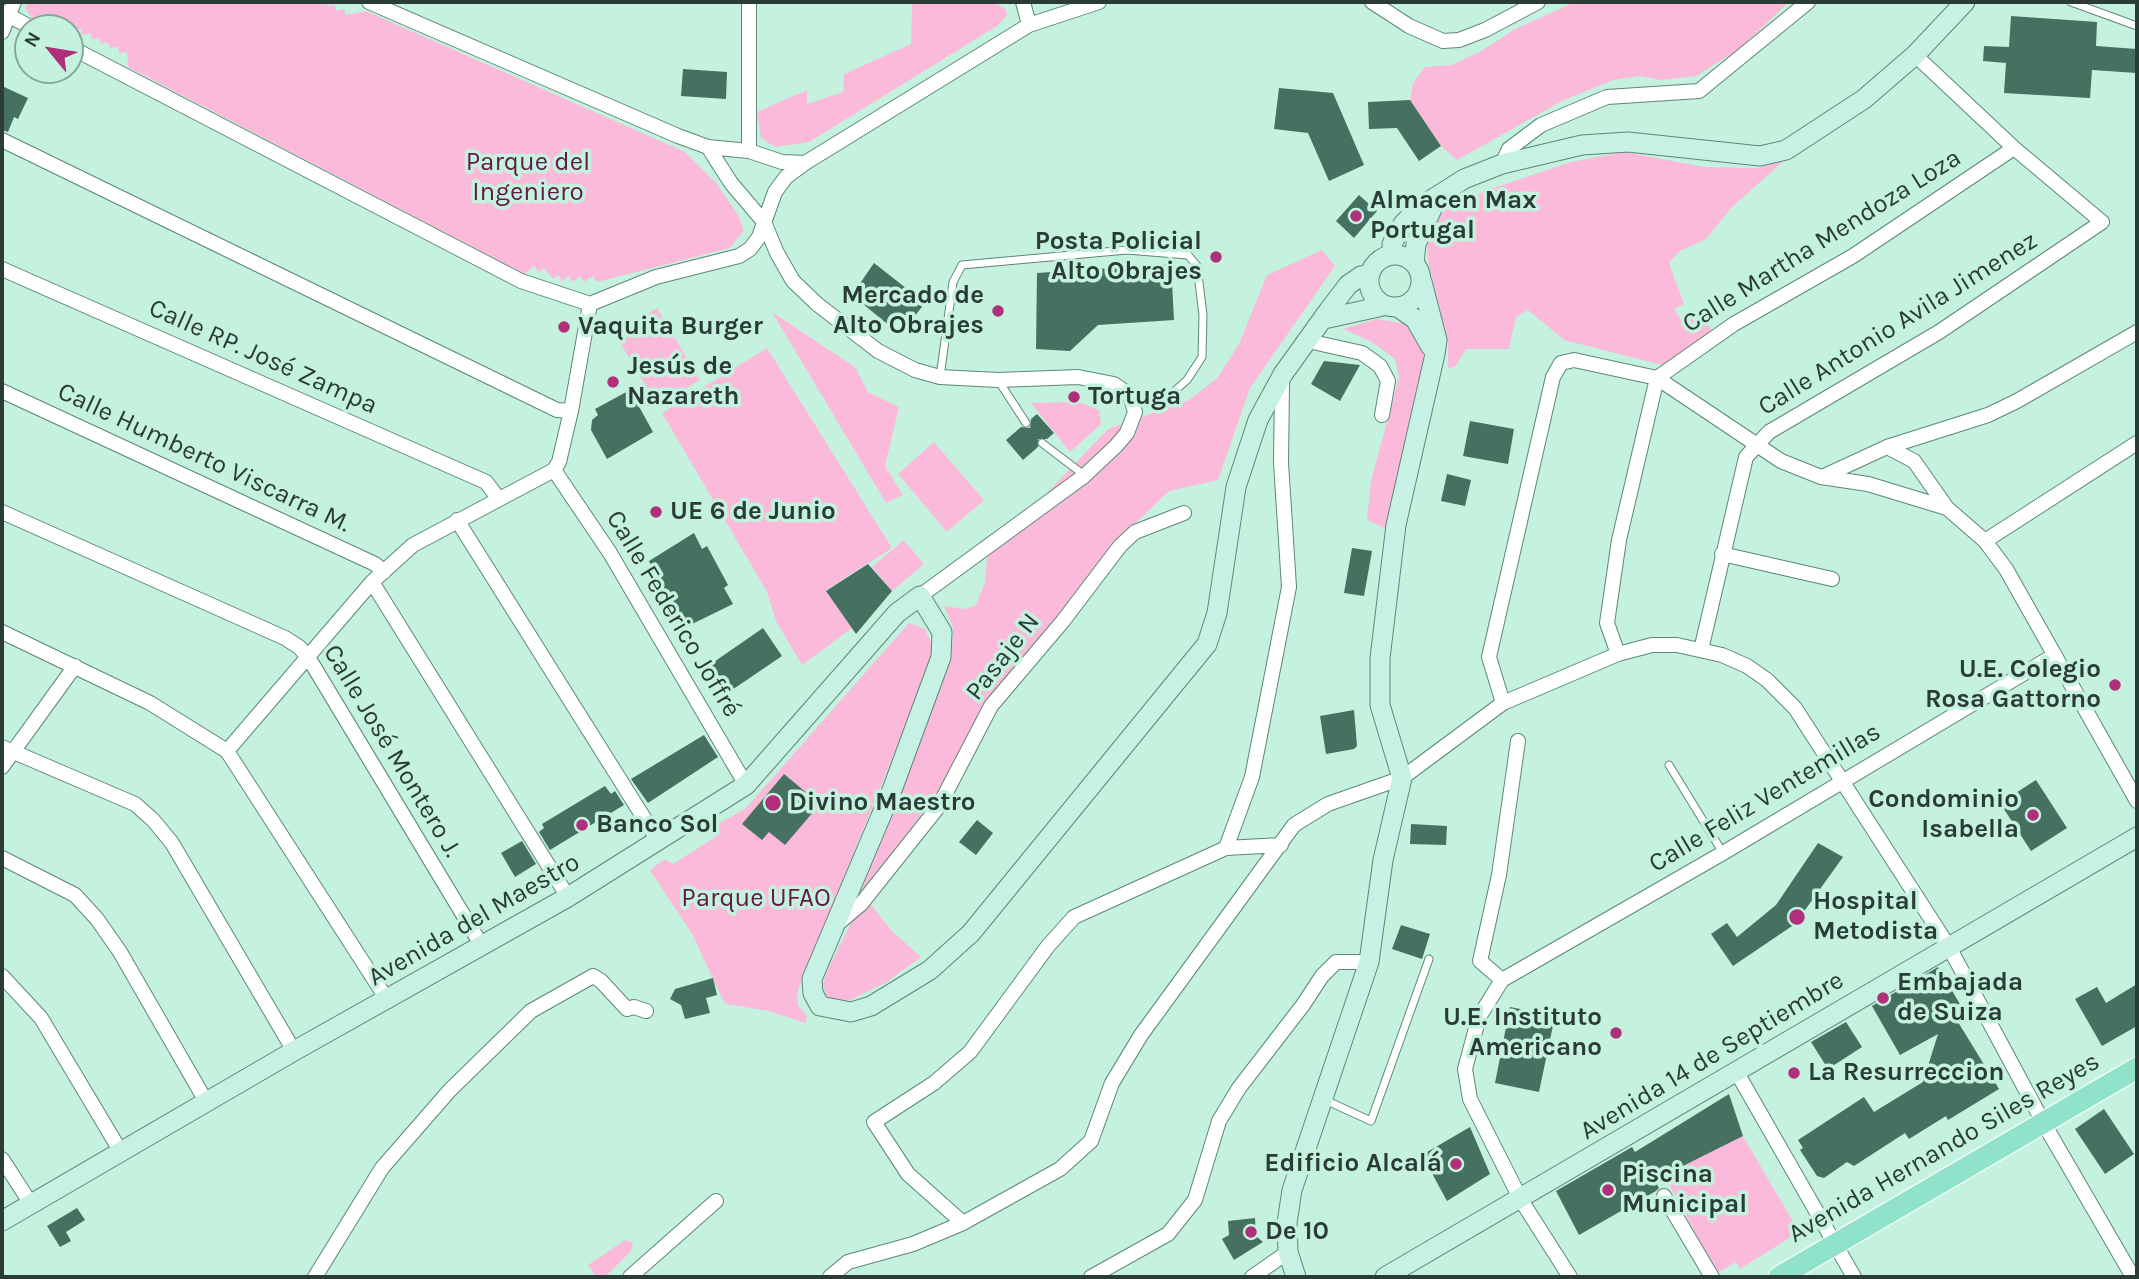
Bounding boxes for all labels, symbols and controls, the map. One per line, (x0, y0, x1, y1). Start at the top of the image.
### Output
north arrow (14, 14, 84, 84)
text: N (20, 28, 45, 51)
street label: Calle Martha Mendoza Loza (1677, 142, 1967, 340)
park label: Parque del Ingeniero (466, 147, 590, 208)
place label: Almacen Max Portugal (1370, 185, 1537, 246)
marker: Almacen Max Portugal (1348, 208, 1364, 224)
street label: Calle Antonio Avila Jimenez (1753, 225, 2043, 423)
place label: Posta Policial Alto Obrajes (1035, 226, 1202, 288)
marker: Posta Policial Alto Obrajes (1208, 249, 1224, 265)
place label: Mercado de Alto Obrajes (833, 280, 984, 342)
street label: Calle RP. José Zampa (144, 293, 382, 421)
marker: Mercado de Alto Obrajes (990, 303, 1006, 319)
place label: Vaquita Burger (578, 311, 763, 343)
marker: Vaquita Burger (556, 319, 572, 335)
place label: Jesús de Nazareth (627, 351, 739, 412)
marker: Jesús de Nazareth (605, 374, 621, 390)
street label: Calle Humberto Viscarra M. (52, 376, 356, 540)
place label: Tortuga (1088, 381, 1181, 413)
marker: Tortuga (1066, 389, 1082, 405)
place label: UE 6 de Junio (670, 496, 836, 528)
marker: UE 6 de Junio (648, 504, 664, 520)
street label: Calle Federico Joffré (599, 505, 747, 723)
street label: Pasaje N (959, 607, 1047, 707)
street label: Calle José Montero J. (316, 639, 468, 863)
place label: U.E. Colegio Rosa Gattorno (1925, 654, 2101, 716)
marker: U.E. Colegio Rosa Gattorno (2107, 677, 2123, 693)
street label: Calle Feliz Ventemillas (1644, 716, 1886, 880)
place label: Condominio Isabella (1868, 784, 2019, 846)
place label: Divino Maestro (789, 787, 976, 819)
marker: Divino Maestro (763, 793, 783, 813)
marker: Condominio Isabella (2025, 807, 2041, 823)
place label: Banco Sol (596, 809, 719, 841)
marker: Banco Sol (574, 817, 590, 833)
street label: Avenida del Maestro (363, 847, 585, 993)
park label: Parque UFAO (681, 883, 831, 915)
place label: Hospital Metodista (1813, 886, 1938, 948)
marker: Hospital Metodista (1787, 907, 1807, 927)
street label: Avenida 14 de Septiembre (1575, 965, 1849, 1147)
place label: Embajada de Suiza (1897, 967, 2023, 1028)
marker: Embajada de Suiza (1875, 990, 1891, 1006)
place label: U.E. Instituto Americano (1443, 1002, 1602, 1064)
marker: U.E. Instituto Americano (1608, 1025, 1624, 1041)
street label: Avenida Hernando Siles Reyes (1783, 1046, 2105, 1250)
place label: La Resurreccion (1808, 1057, 2004, 1089)
marker: La Resurreccion (1786, 1065, 1802, 1081)
place label: Edificio Alcalá (1264, 1148, 1442, 1180)
marker: Edificio Alcalá (1448, 1156, 1464, 1172)
place label: Piscina Municipal (1622, 1159, 1747, 1220)
marker: Piscina Municipal (1600, 1182, 1616, 1198)
place label: De 10 (1265, 1216, 1329, 1248)
marker: De 10 (1243, 1224, 1259, 1240)

